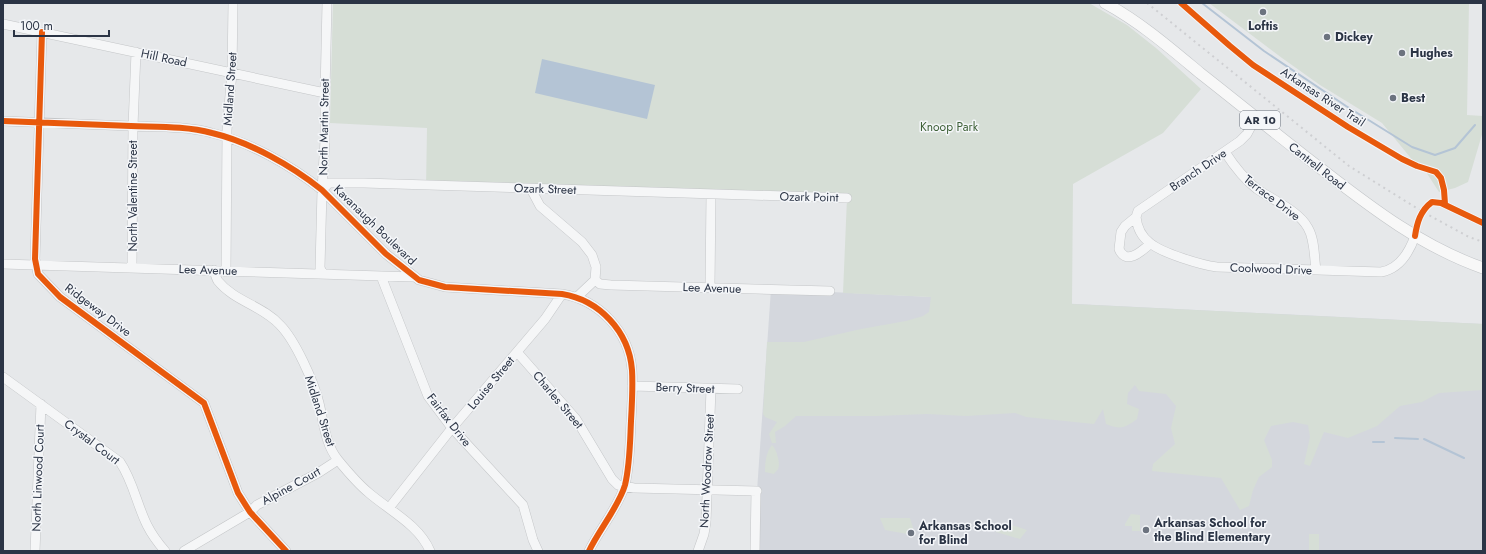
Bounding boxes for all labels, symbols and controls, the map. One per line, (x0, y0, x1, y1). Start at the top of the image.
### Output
marker: Loftis (1258, 7, 1268, 17)
scale bar (14, 12, 109, 38)
text: 100 m (20, 17, 53, 35)
place label: Loftis (1248, 17, 1279, 35)
place label: Dickey (1335, 28, 1373, 46)
marker: Dickey (1322, 32, 1332, 42)
street label: Hill Road (139, 44, 189, 72)
place label: Hughes (1410, 44, 1453, 62)
marker: Hughes (1397, 48, 1407, 58)
street label: Midland Street (218, 52, 242, 126)
street label: Arkansas River Trail (1277, 63, 1369, 131)
street label: North Martin Street (314, 78, 334, 176)
place label: Best (1401, 89, 1425, 107)
marker: Best (1388, 93, 1398, 103)
road number: AR 10 (1240, 111, 1280, 129)
park label: Knoop Park (920, 118, 979, 136)
street label: Cantrell Road (1285, 138, 1349, 194)
street label: North Valentine Street (124, 140, 142, 252)
street label: Branch Drive (1166, 144, 1230, 196)
street label: Terrace Drive (1240, 171, 1304, 225)
street label: Ozark Street (514, 179, 577, 199)
street label: Kavanaugh Boulevard (330, 181, 420, 269)
street label: Ozark Point (779, 187, 839, 207)
street label: Coolwood Drive (1230, 259, 1312, 279)
street label: Lee Avenue (178, 260, 238, 280)
street label: Lee Avenue (682, 278, 742, 298)
street label: Ridgeway Drive (61, 279, 135, 341)
street label: Louise Street (463, 352, 519, 414)
street label: Charles Street (528, 367, 588, 433)
street label: Midland Street (300, 373, 340, 449)
street label: Berry Street (655, 378, 715, 398)
street label: Fairfax Drive (422, 390, 476, 450)
street label: North Woodrow Street (695, 413, 719, 529)
street label: Crystal Court (60, 415, 124, 469)
street label: North Linwood Court (27, 424, 49, 532)
street label: Alpine Court (258, 462, 324, 510)
place label: Arkansas School for the Blind Elementary (1153, 514, 1271, 546)
place label: Arkansas School for Blind (918, 517, 1012, 549)
marker: Arkansas School for the Blind Elementary (1141, 525, 1151, 535)
marker: Arkansas School for Blind (906, 528, 916, 538)

